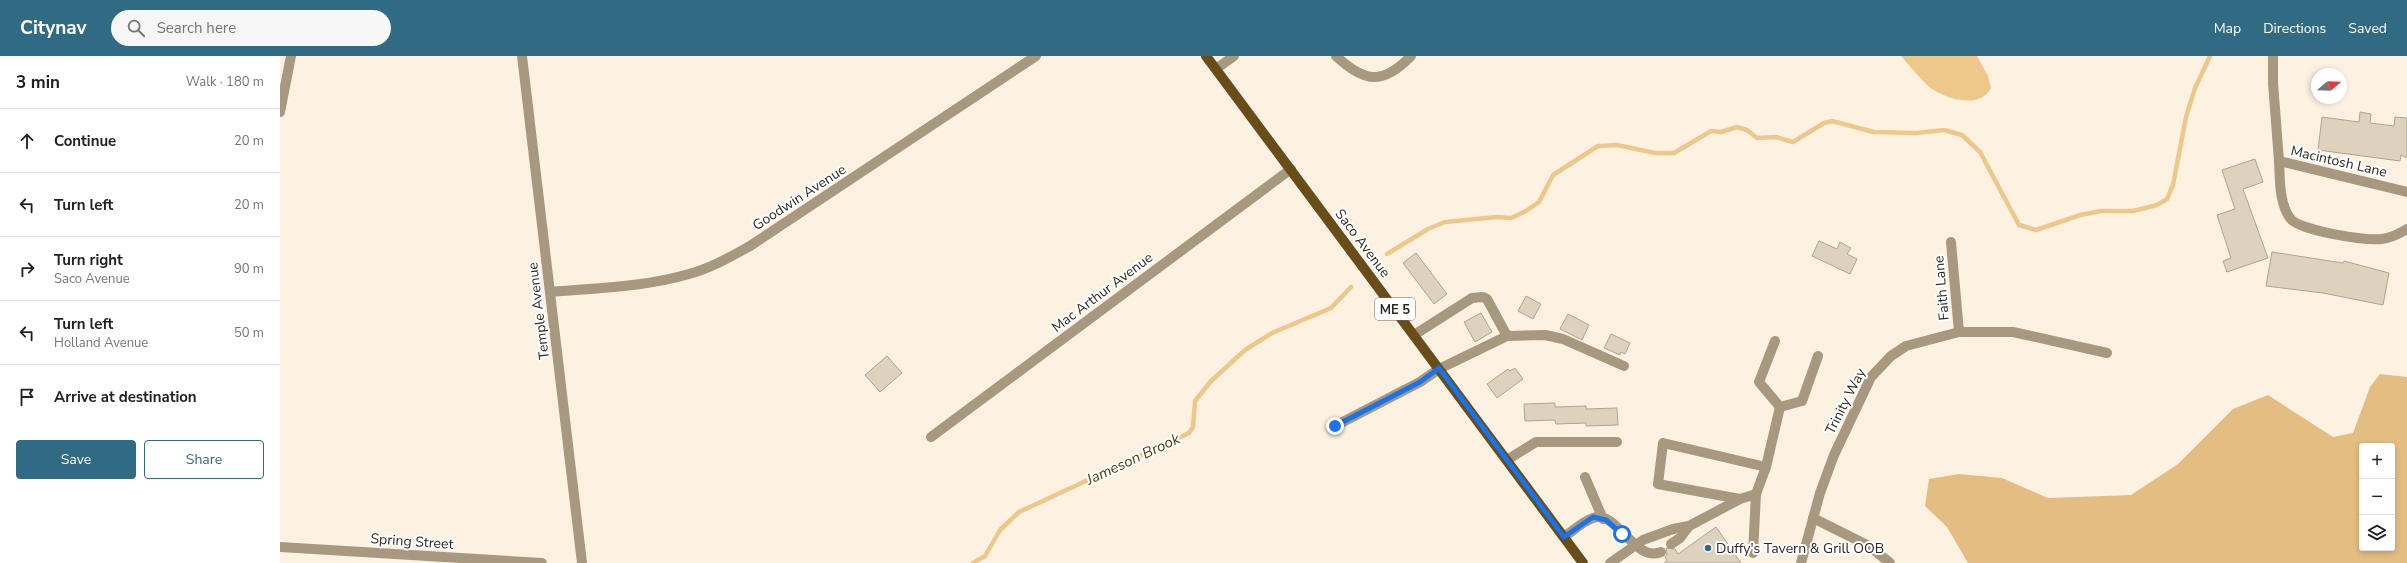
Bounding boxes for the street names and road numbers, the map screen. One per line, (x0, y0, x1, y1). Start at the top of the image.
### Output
street label: Macintosh Lane (2289, 141, 2389, 182)
street label: Goodwin Avenue (749, 160, 850, 235)
street label: Saco Avenue (1331, 205, 1395, 282)
street label: Mac Arthur Avenue (1048, 248, 1157, 337)
street label: Faith Lane (1929, 255, 1954, 321)
street label: Temple Avenue (523, 261, 554, 361)
road number: ME 5 (1375, 298, 1415, 320)
street label: Trinity Way (1821, 364, 1871, 438)
street label: Spring Street (370, 529, 454, 554)

